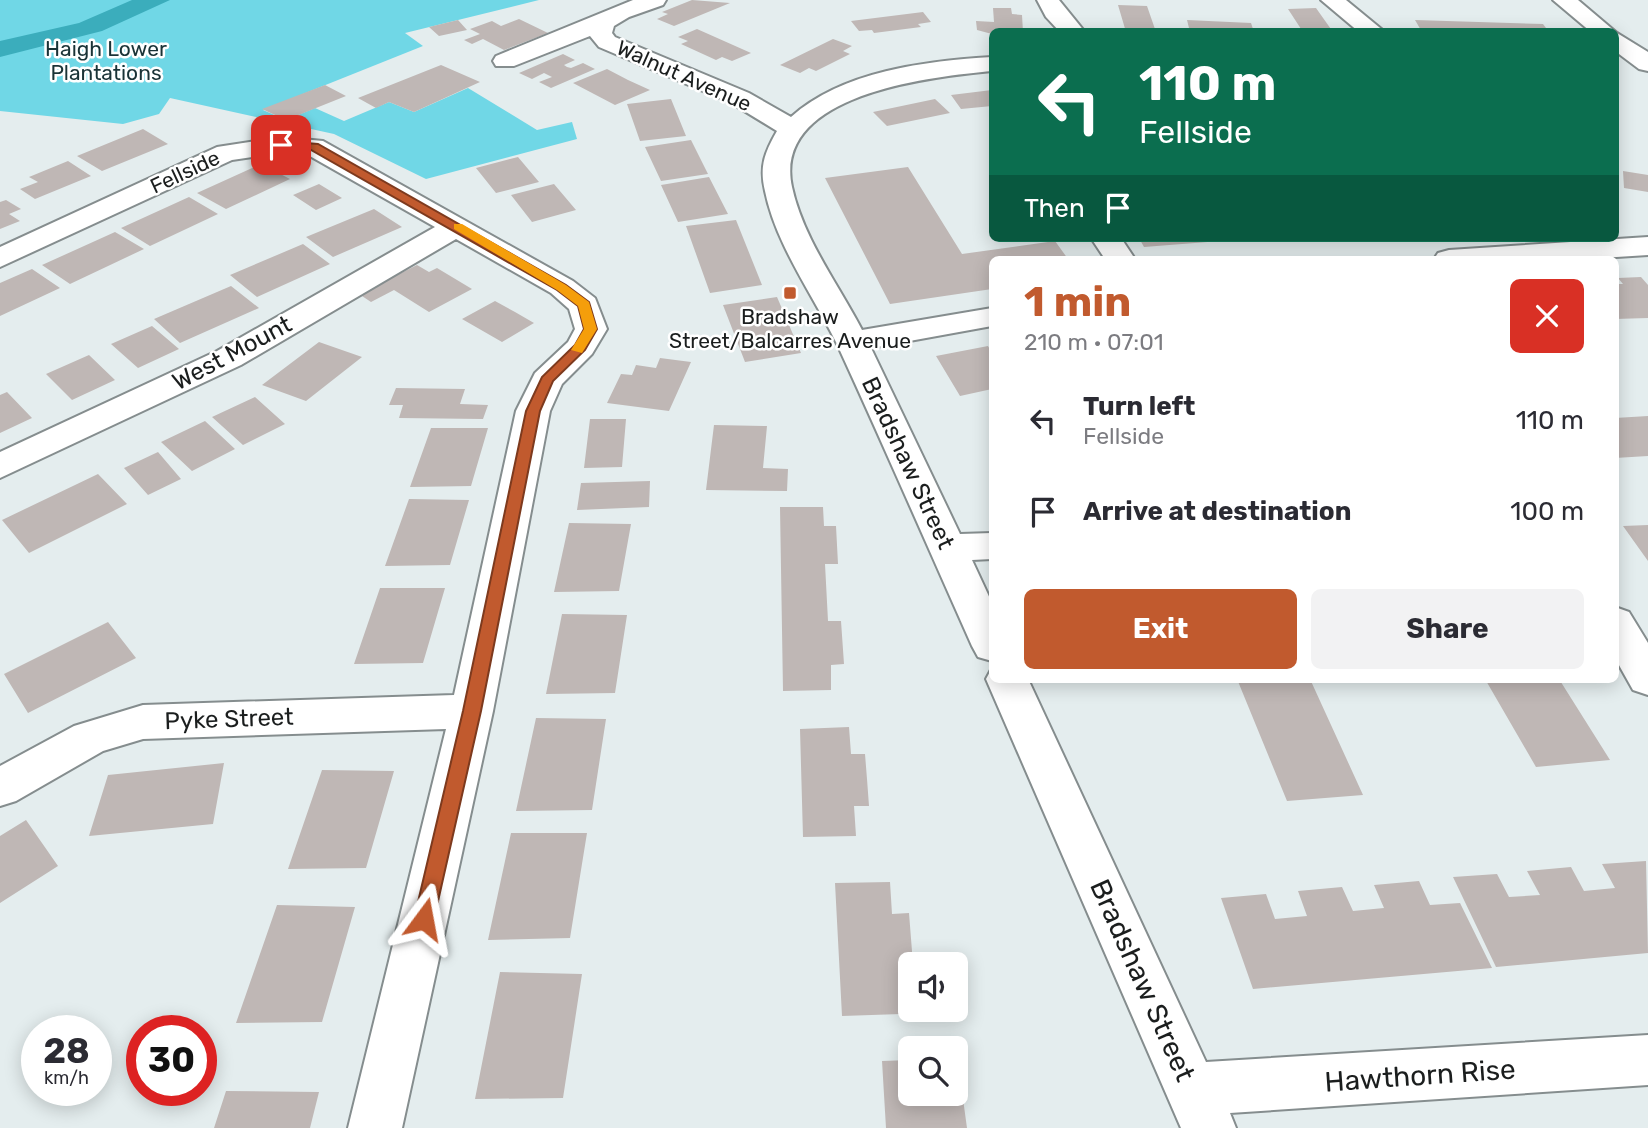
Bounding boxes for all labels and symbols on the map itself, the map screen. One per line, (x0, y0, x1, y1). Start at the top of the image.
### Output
street label: Walnut Avenue (613, 35, 755, 116)
park label: Haigh Lower Plantations (45, 36, 167, 85)
pin (251, 115, 311, 175)
street label: Fellside (146, 145, 224, 199)
marker: Bradshaw Street/Balcarres Avenue (782, 285, 798, 301)
place label: Bradshaw Street/Balcarres Avenue (669, 304, 911, 353)
street label: West Mount (168, 310, 296, 396)
street label: Bradshaw Street (856, 373, 960, 553)
street label: Pyke Street (164, 703, 294, 735)
street label: Bradshaw Street (1083, 874, 1202, 1086)
position arrow (387, 882, 461, 956)
speed limit sign: 30 (126, 1015, 217, 1106)
street label: Hawthorn Rise (1323, 1052, 1517, 1099)

